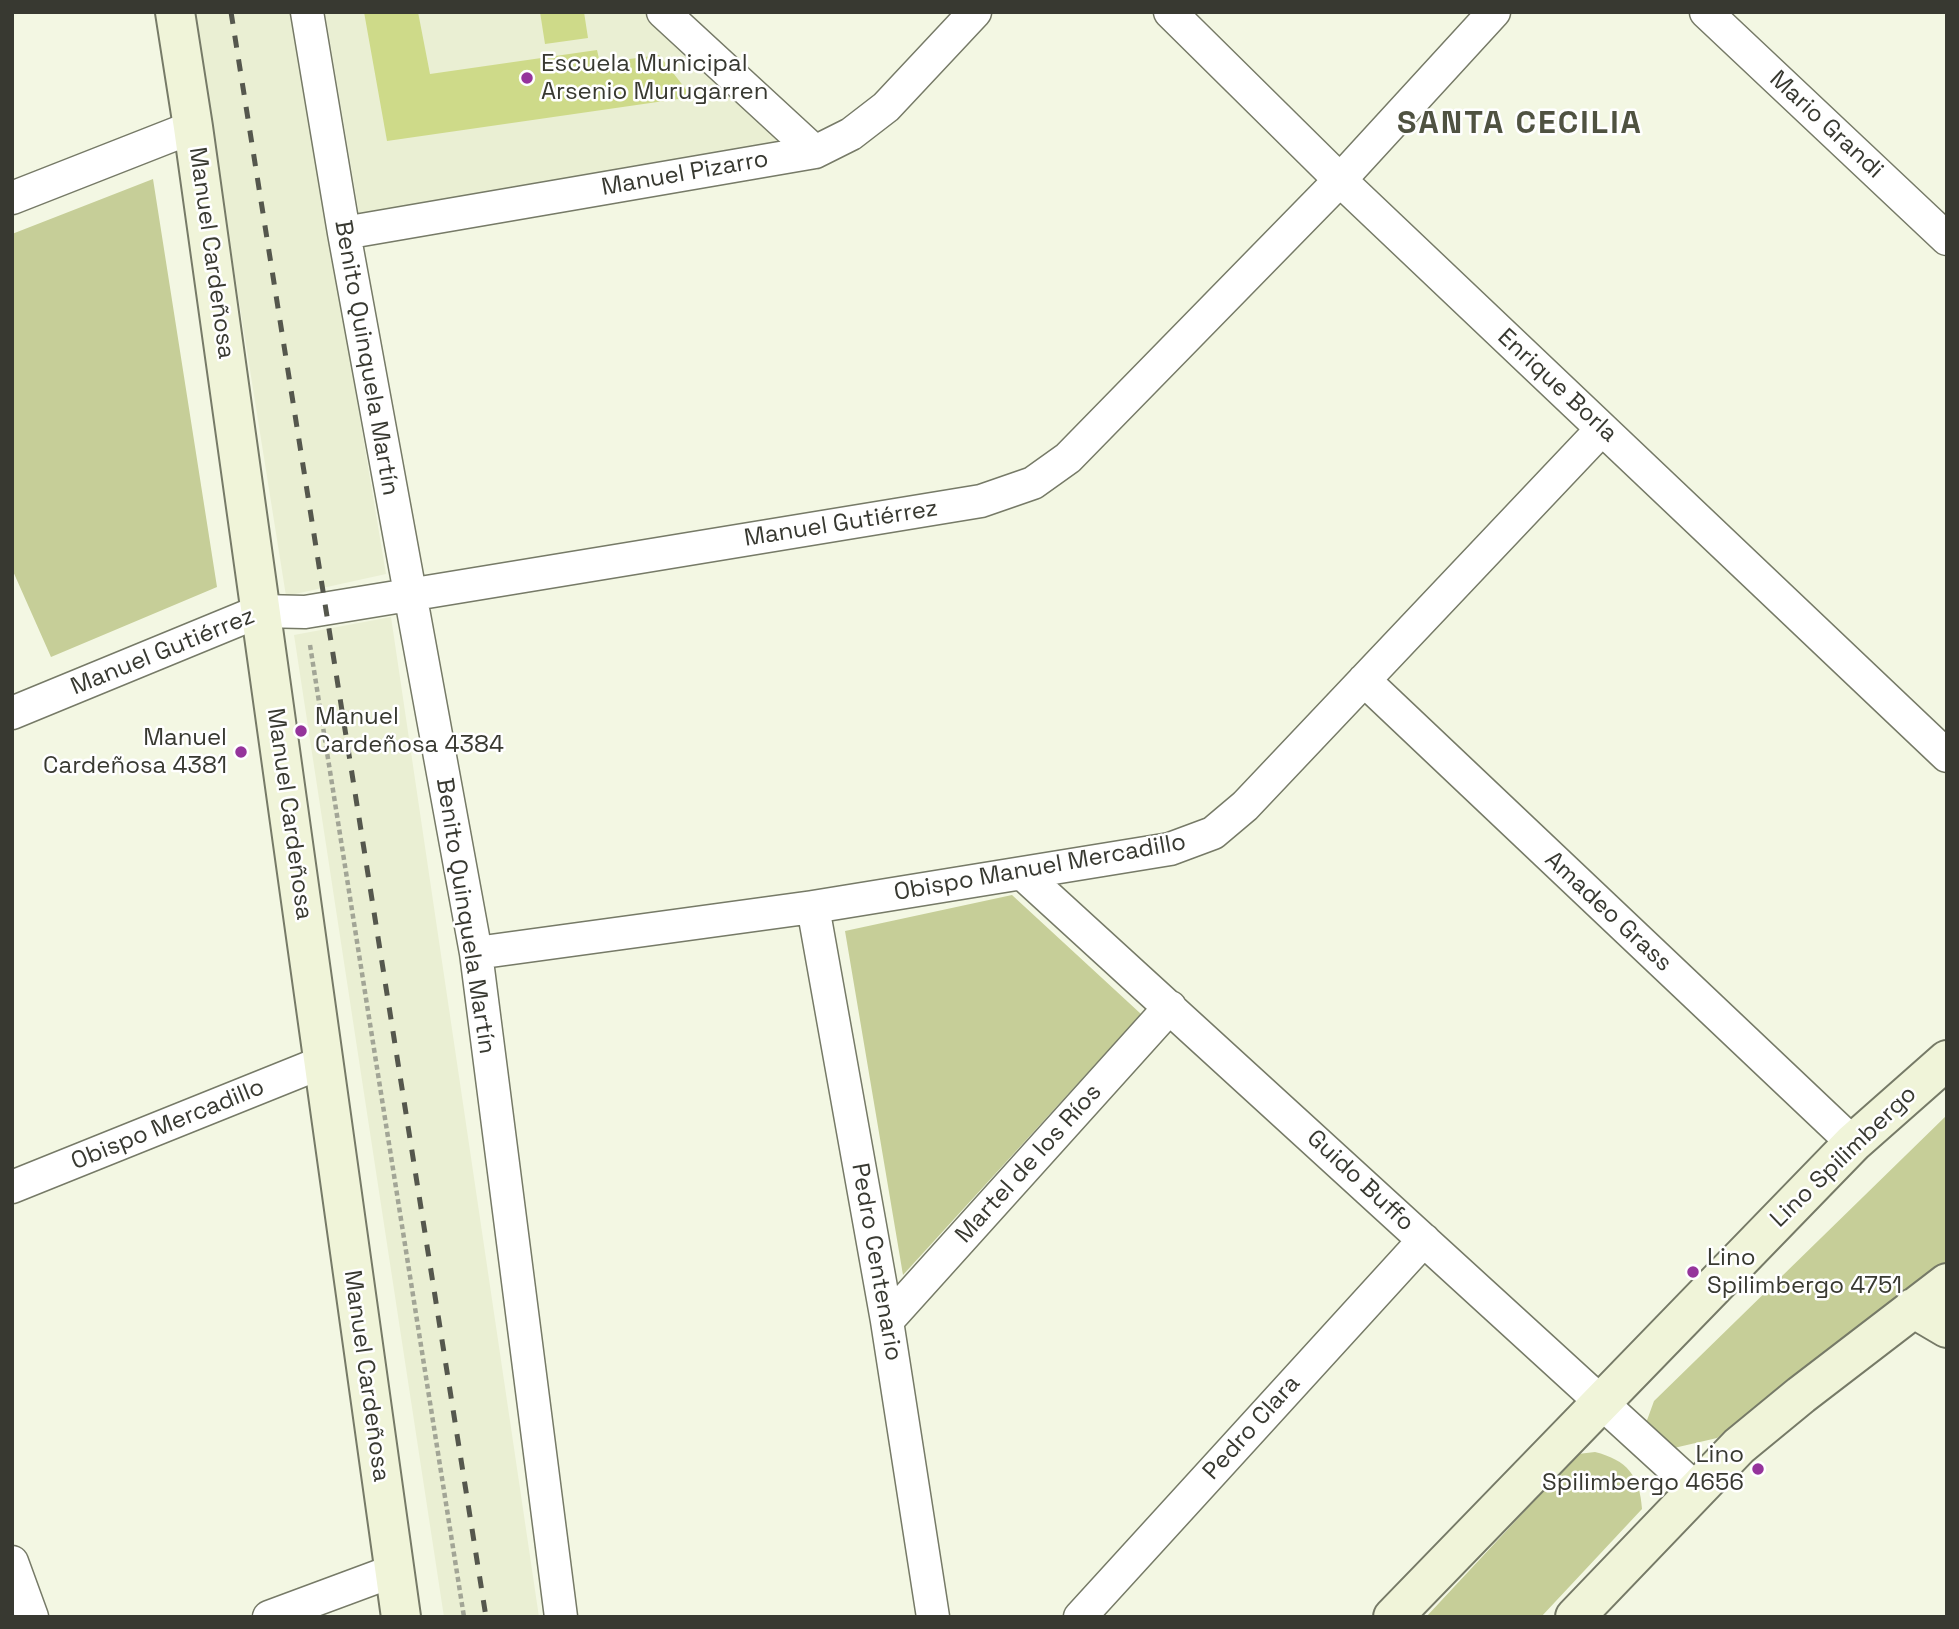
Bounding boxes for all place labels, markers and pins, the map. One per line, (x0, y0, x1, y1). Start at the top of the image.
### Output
place label: Escuela Municipal Arsenio Murugarren (541, 50, 768, 106)
marker: Escuela Municipal Arsenio Murugarren (519, 70, 535, 86)
place label: Manuel Cardeñosa 4384 (315, 703, 504, 759)
marker: Manuel Cardeñosa 4384 (293, 723, 309, 739)
place label: Manuel Cardeñosa 4381 (43, 724, 227, 780)
marker: Manuel Cardeñosa 4381 (233, 744, 249, 760)
place label: Lino Spilimbergo 4751 (1707, 1244, 1902, 1300)
marker: Lino Spilimbergo 4751 (1685, 1264, 1701, 1280)
place label: Lino Spilimbergo 4656 (1542, 1441, 1744, 1497)
marker: Lino Spilimbergo 4656 (1750, 1461, 1766, 1477)

